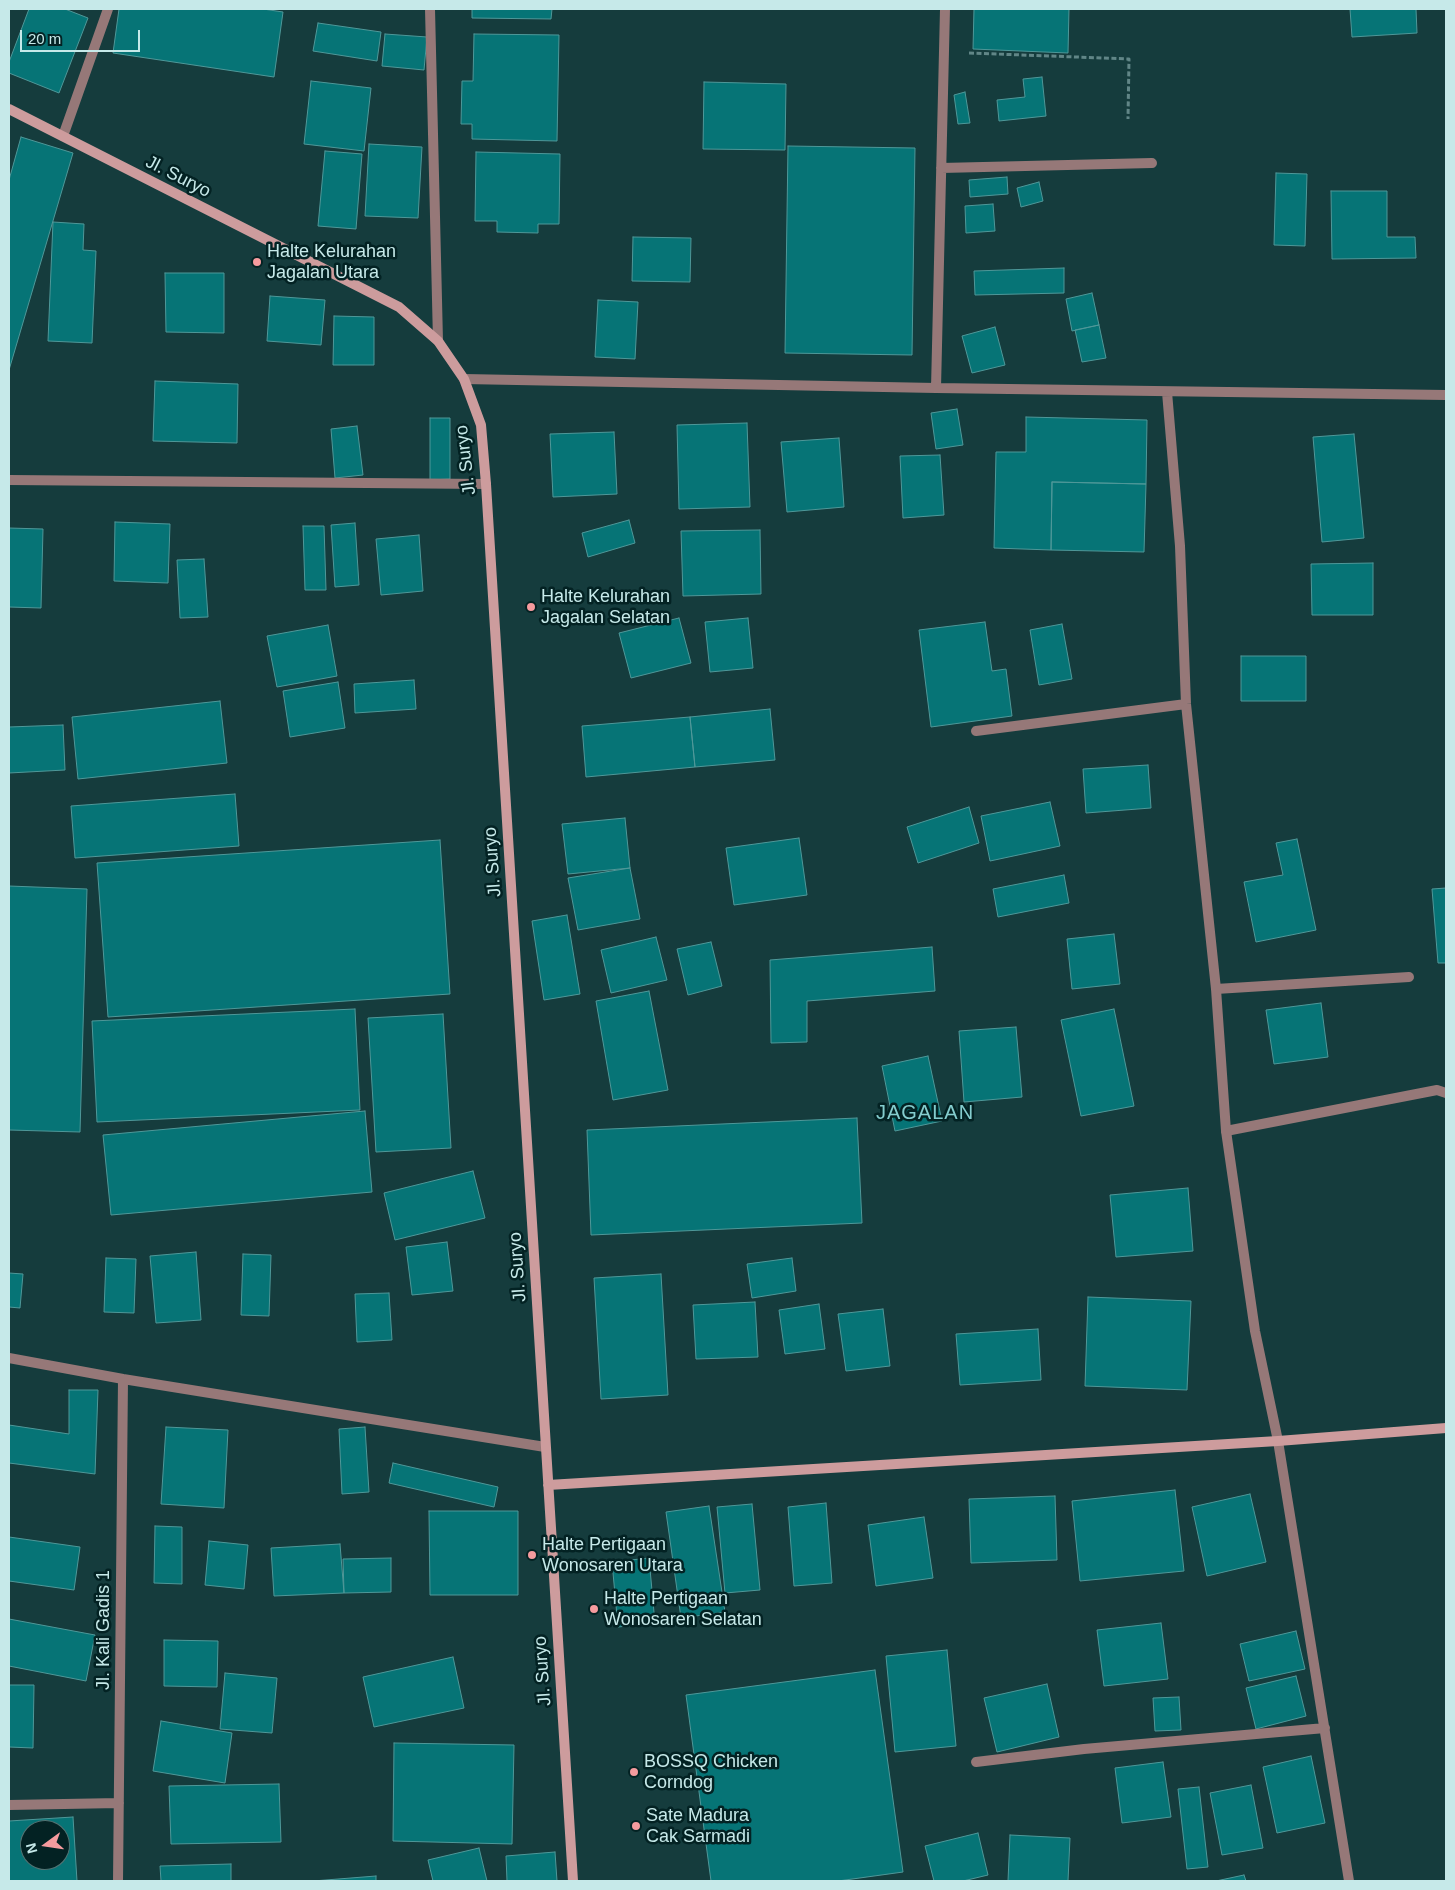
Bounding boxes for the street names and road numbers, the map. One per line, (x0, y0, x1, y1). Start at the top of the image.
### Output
street label: Jl. Suryo (142, 151, 214, 203)
street label: Jl. Suryo (451, 424, 481, 496)
street label: Jl. Suryo (480, 826, 506, 898)
street label: Jl. Suryo (505, 1231, 531, 1303)
street label: Jl. Kali Gadis 1 (93, 1570, 115, 1690)
street label: Jl. Suryo (530, 1635, 556, 1707)

